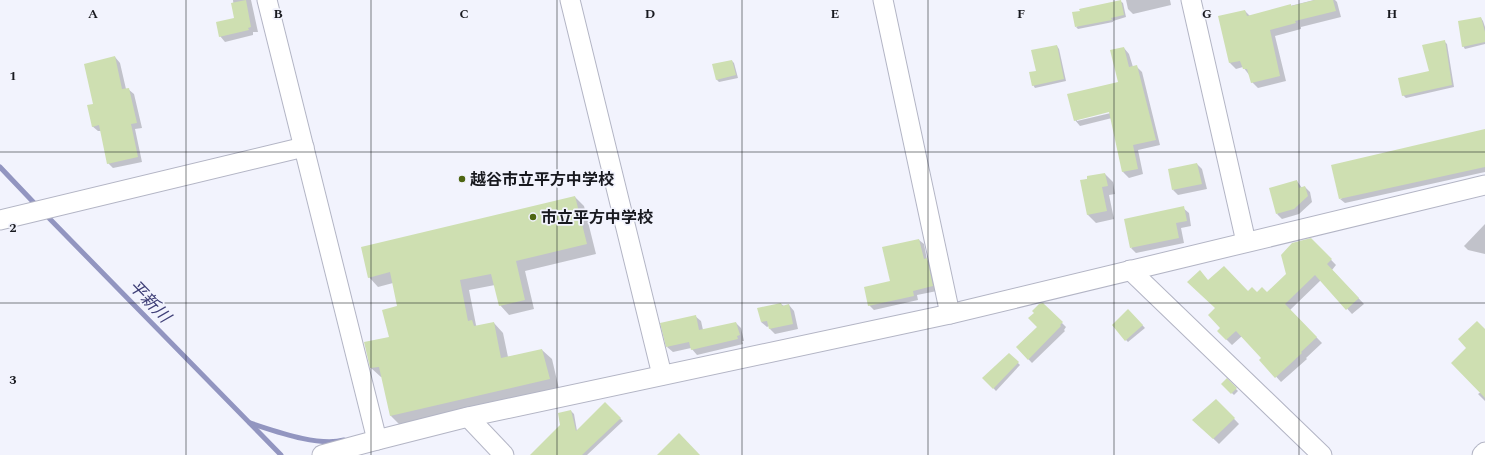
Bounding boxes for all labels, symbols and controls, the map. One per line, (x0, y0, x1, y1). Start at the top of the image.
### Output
text: A (88, 4, 98, 24)
text: B (273, 4, 283, 24)
text: C (459, 4, 469, 24)
text: D (645, 4, 655, 24)
text: E (831, 4, 840, 24)
text: F (1017, 4, 1025, 24)
text: G (1202, 4, 1212, 24)
text: H (1387, 4, 1398, 24)
text: 1 (9, 66, 17, 86)
place label: 越谷市立平方中学校 (470, 168, 614, 192)
marker: 越谷市立平方中学校 (457, 174, 467, 184)
place label: 市立平方中学校 (541, 206, 653, 230)
marker: 市立平方中学校 (528, 212, 538, 222)
text: 2 (9, 218, 17, 238)
water label: 平新川 (122, 274, 178, 331)
text: 3 (9, 370, 17, 390)

